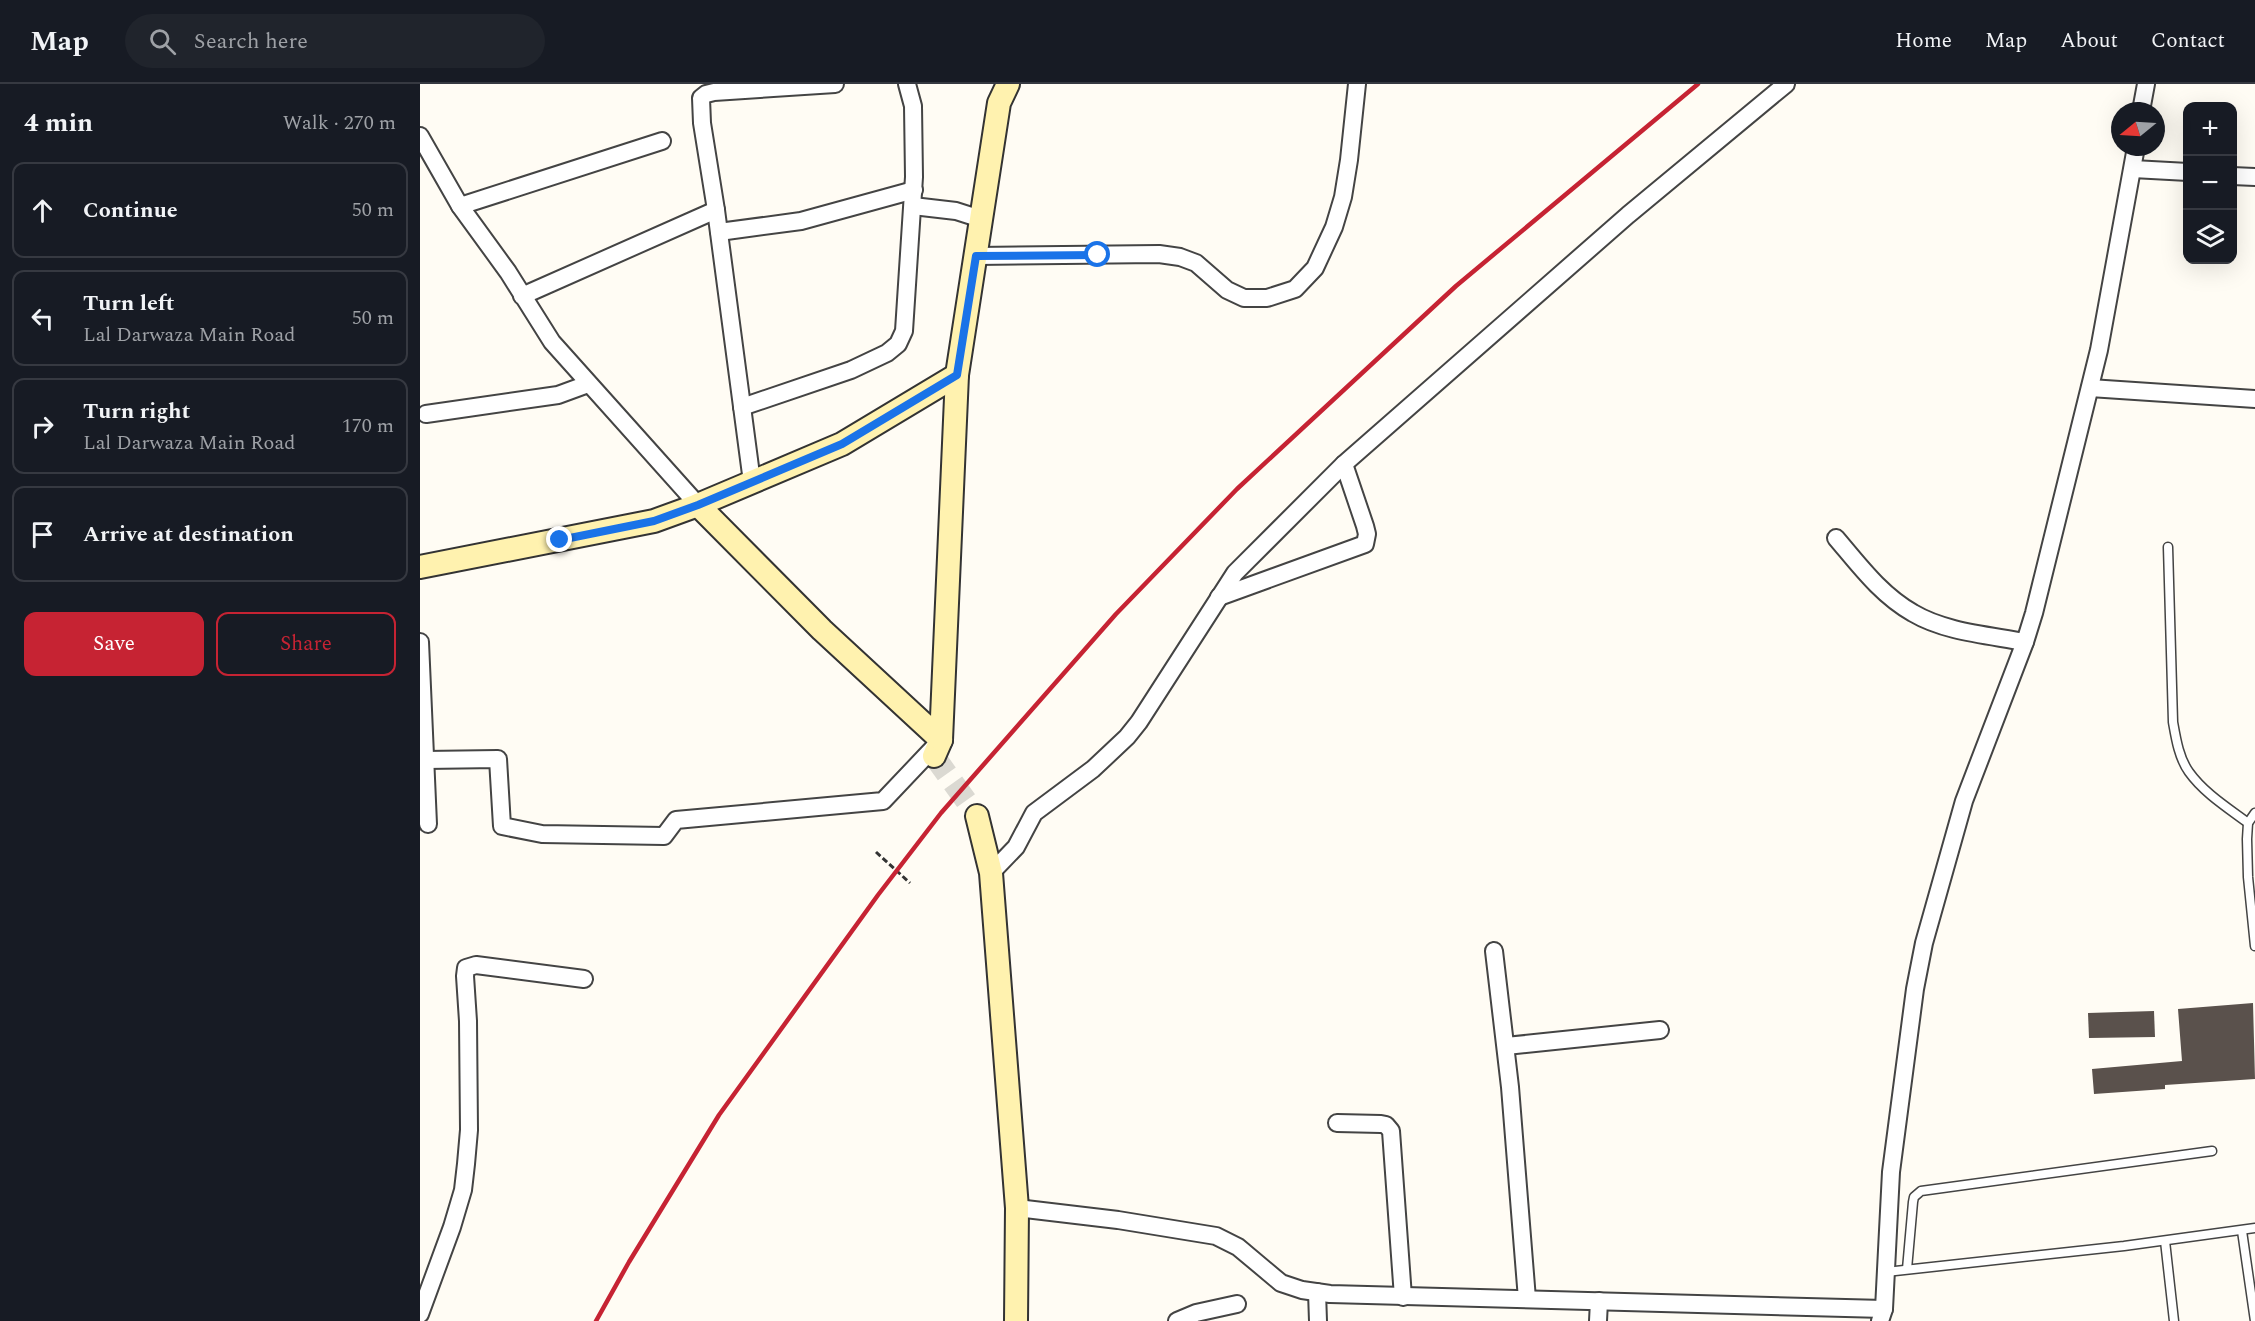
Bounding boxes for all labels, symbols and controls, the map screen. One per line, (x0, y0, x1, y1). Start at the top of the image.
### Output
search box (125, 14, 545, 68)
text: Map (30, 20, 89, 63)
icon: search (146, 25, 179, 58)
text: Search here (194, 25, 308, 58)
text: Home (1895, 25, 1952, 57)
text: Map (1985, 25, 2027, 57)
text: About (2060, 25, 2118, 57)
text: Contact (2151, 25, 2225, 57)
north arrow (2111, 102, 2165, 156)
map controls (2183, 102, 2237, 264)
button: + (2183, 102, 2237, 156)
text: 4 min (24, 103, 93, 143)
text: Walk · 270 m (283, 108, 396, 138)
button: − (2183, 156, 2237, 210)
icon: ahead (26, 194, 59, 227)
text: Continue (83, 194, 178, 227)
text: 50 m (352, 195, 394, 225)
button: layers (2183, 210, 2237, 264)
route start (1084, 241, 1110, 267)
text: Turn left (83, 287, 175, 320)
icon: left (26, 302, 59, 335)
text: 50 m (352, 303, 394, 333)
text: Lal Darwaza Main Road (83, 320, 295, 350)
text: Turn right (83, 395, 190, 428)
icon: right (26, 410, 59, 443)
text: 170 m (342, 411, 394, 441)
text: Lal Darwaza Main Road (83, 428, 295, 458)
icon: arrive (26, 518, 59, 551)
text: Arrive at destination (83, 518, 294, 551)
route end (546, 526, 572, 552)
button: Save (24, 612, 204, 676)
button: Share (216, 612, 396, 676)

